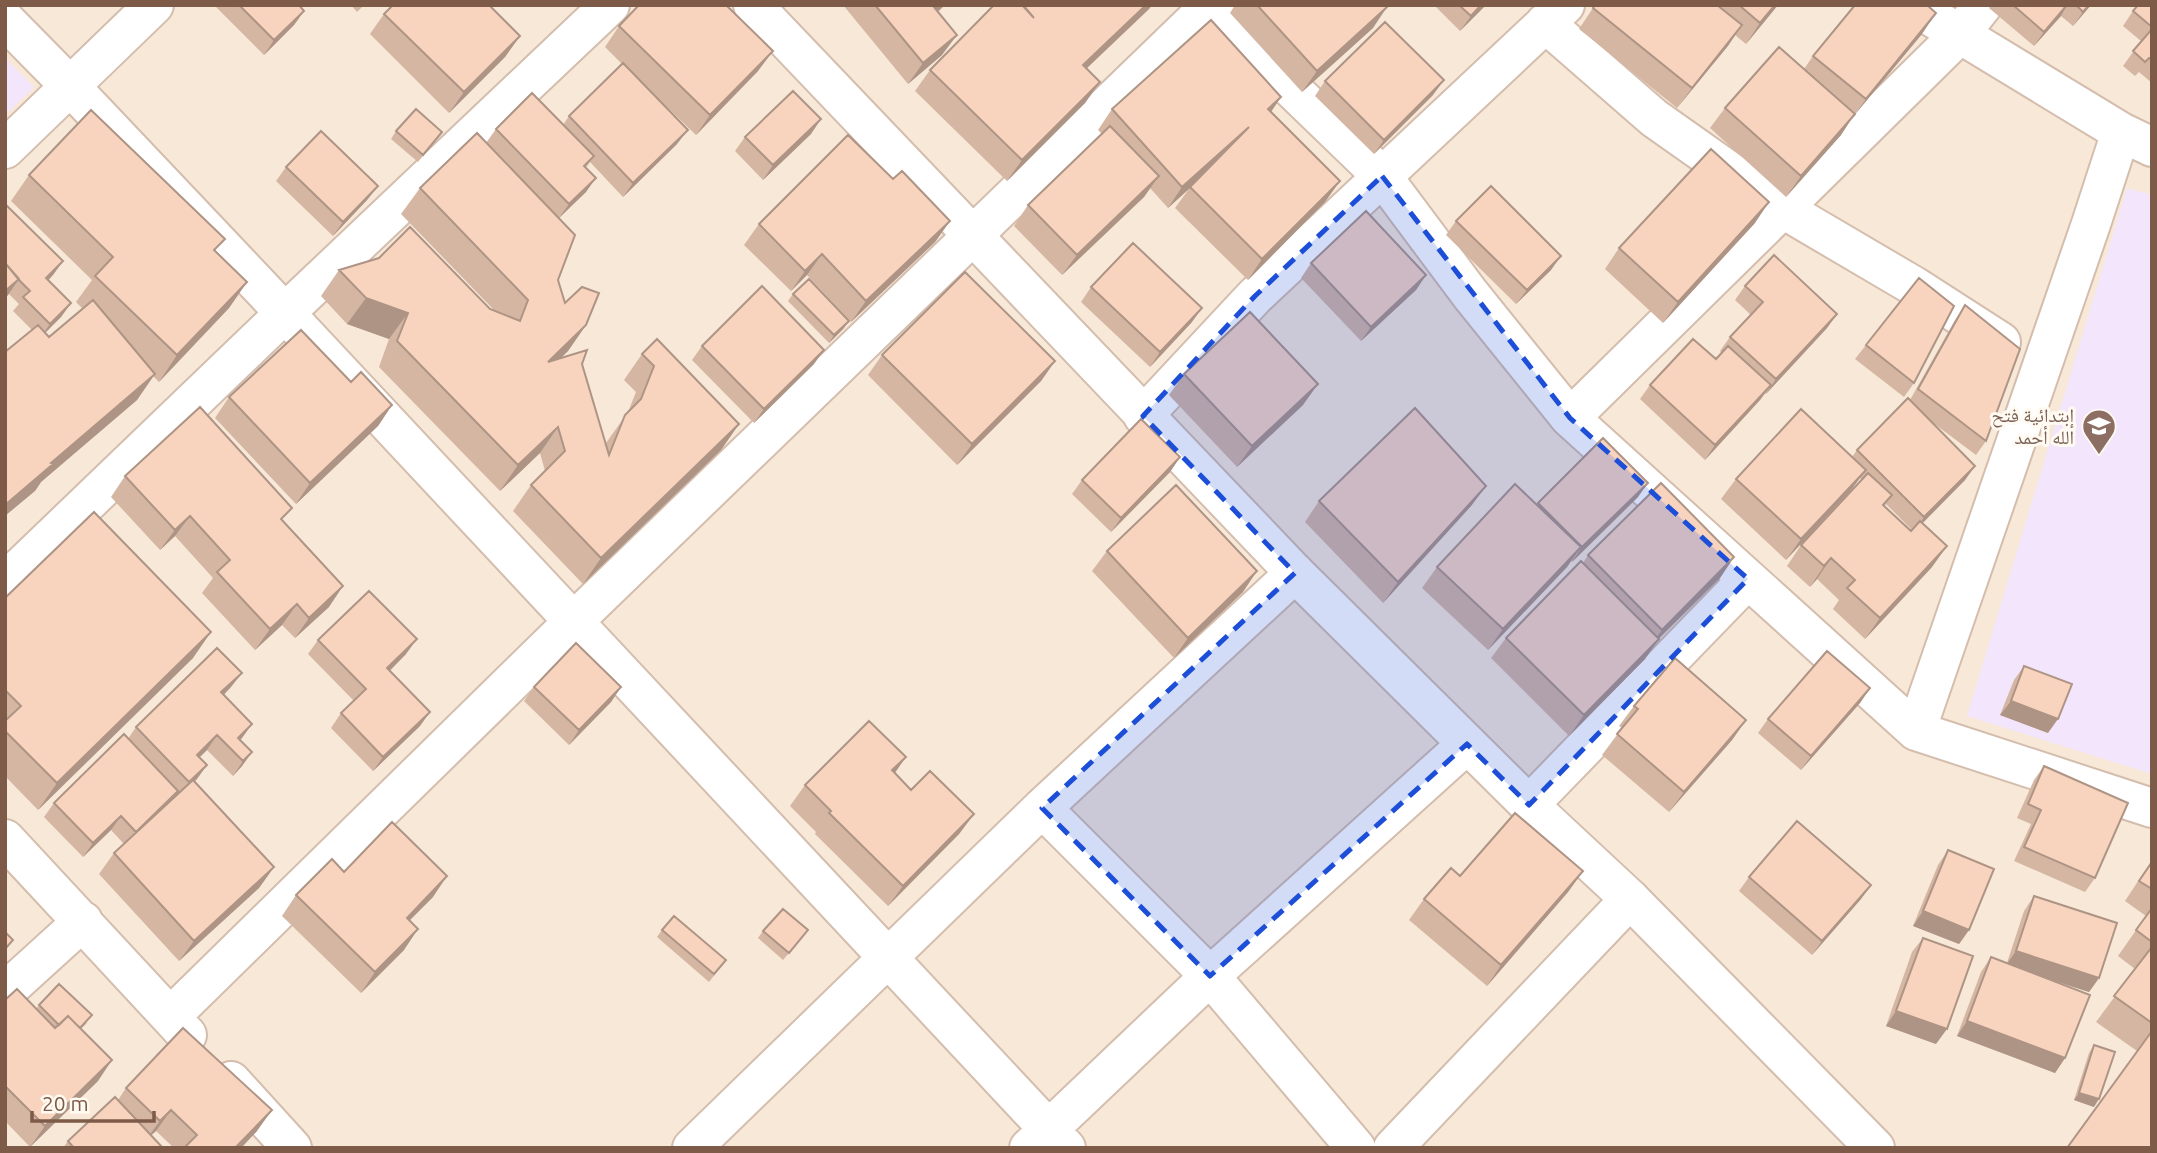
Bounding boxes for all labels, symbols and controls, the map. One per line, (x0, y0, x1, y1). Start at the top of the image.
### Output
place label: إبتدائية فتح الله أحمد (1991, 404, 2074, 448)
school or university icon: إبتدائية فتح الله أحمد (2080, 407, 2118, 456)
scale bar (32, 1080, 154, 1124)
text: 20 m (42, 1091, 89, 1115)

